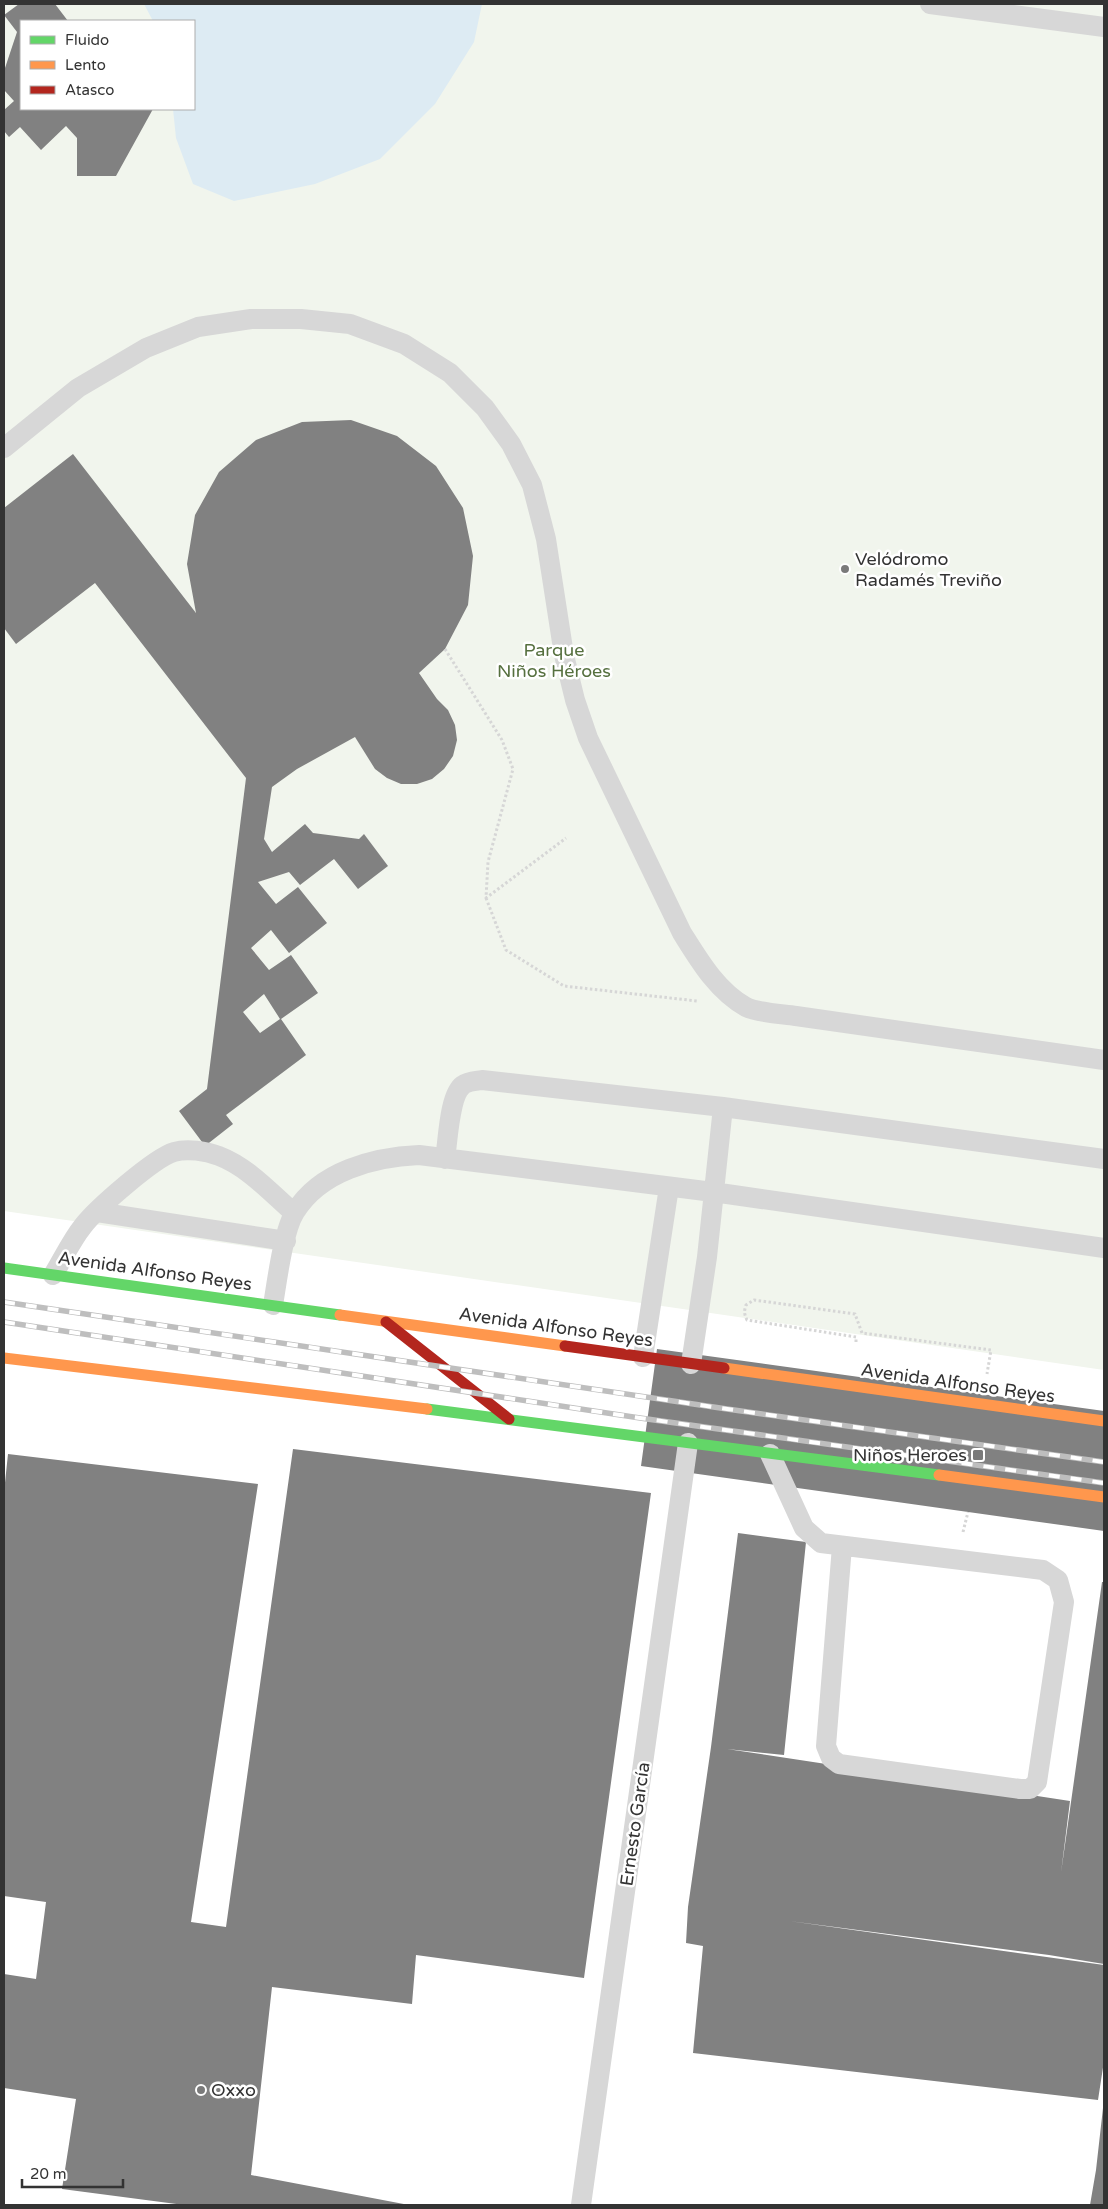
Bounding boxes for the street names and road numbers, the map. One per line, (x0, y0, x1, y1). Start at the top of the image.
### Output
street label: Avenida Alfonso Reyes (57, 1246, 253, 1296)
street label: Avenida Alfonso Reyes (458, 1302, 654, 1352)
street label: Avenida Alfonso Reyes (860, 1358, 1056, 1408)
street label: Ernesto García (615, 1761, 655, 1887)

